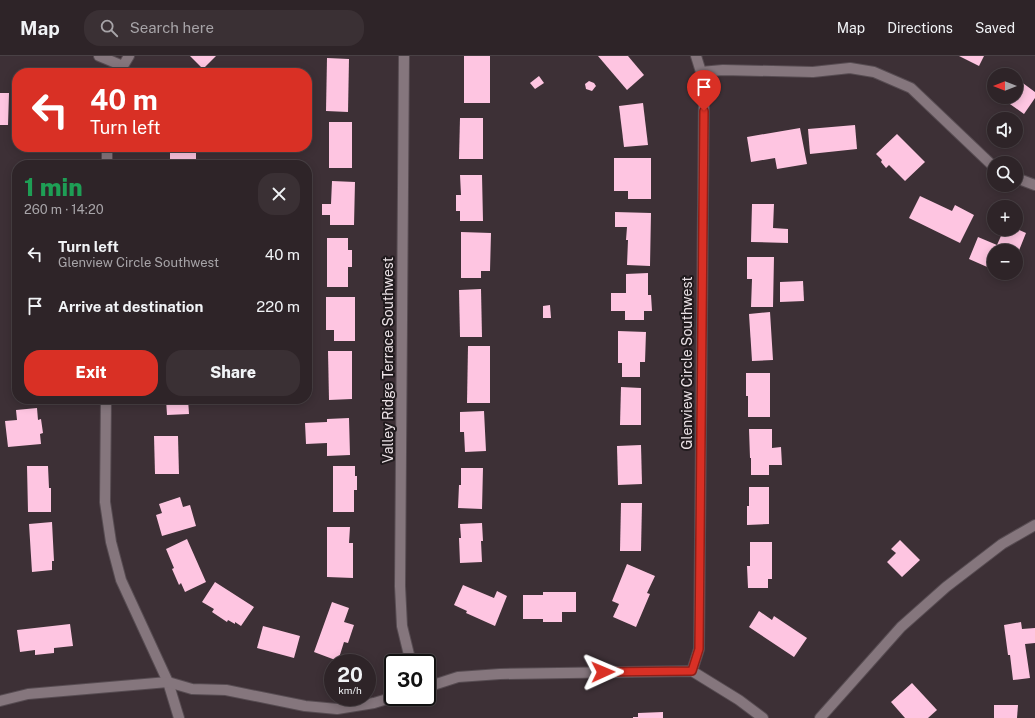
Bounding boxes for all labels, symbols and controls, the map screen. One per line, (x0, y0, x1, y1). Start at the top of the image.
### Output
search box (84, 10, 364, 46)
text: Map (20, 17, 60, 39)
icon: search (98, 17, 120, 39)
text: Search here (130, 19, 214, 36)
text: Map (837, 20, 865, 36)
text: Directions (887, 20, 953, 36)
text: Saved (975, 20, 1015, 36)
north arrow (987, 68, 1023, 104)
map controls (987, 68, 1023, 280)
pin (687, 70, 721, 111)
icon: arrive (693, 76, 715, 98)
text: 40 m (90, 83, 158, 116)
icon: left (24, 84, 76, 136)
button: sound (987, 112, 1023, 148)
text: Turn left (90, 117, 160, 138)
button: search (987, 156, 1023, 192)
text: 1 min (24, 173, 83, 201)
button: close (258, 173, 300, 215)
button: + (987, 200, 1023, 236)
text: 260 m · 14:20 (24, 202, 104, 217)
text: Turn left (58, 238, 119, 255)
icon: left (24, 243, 46, 265)
button: − (987, 244, 1023, 280)
text: 40 m (265, 246, 300, 263)
text: Glenview Circle Southwest (58, 255, 219, 270)
street label: Valley Ridge Terrace Southwest (380, 257, 396, 463)
street label: Glenview Circle Southwest (679, 276, 695, 450)
icon: arrive (24, 295, 46, 317)
text: Arrive at destination (58, 298, 203, 315)
text: 220 m (256, 298, 300, 315)
button: Exit (24, 350, 158, 396)
button: Share (166, 350, 300, 396)
position arrow (582, 651, 624, 693)
speed limit sign: 30 (384, 654, 436, 706)
text: 20 (337, 663, 363, 687)
text: km/h (338, 684, 362, 696)

